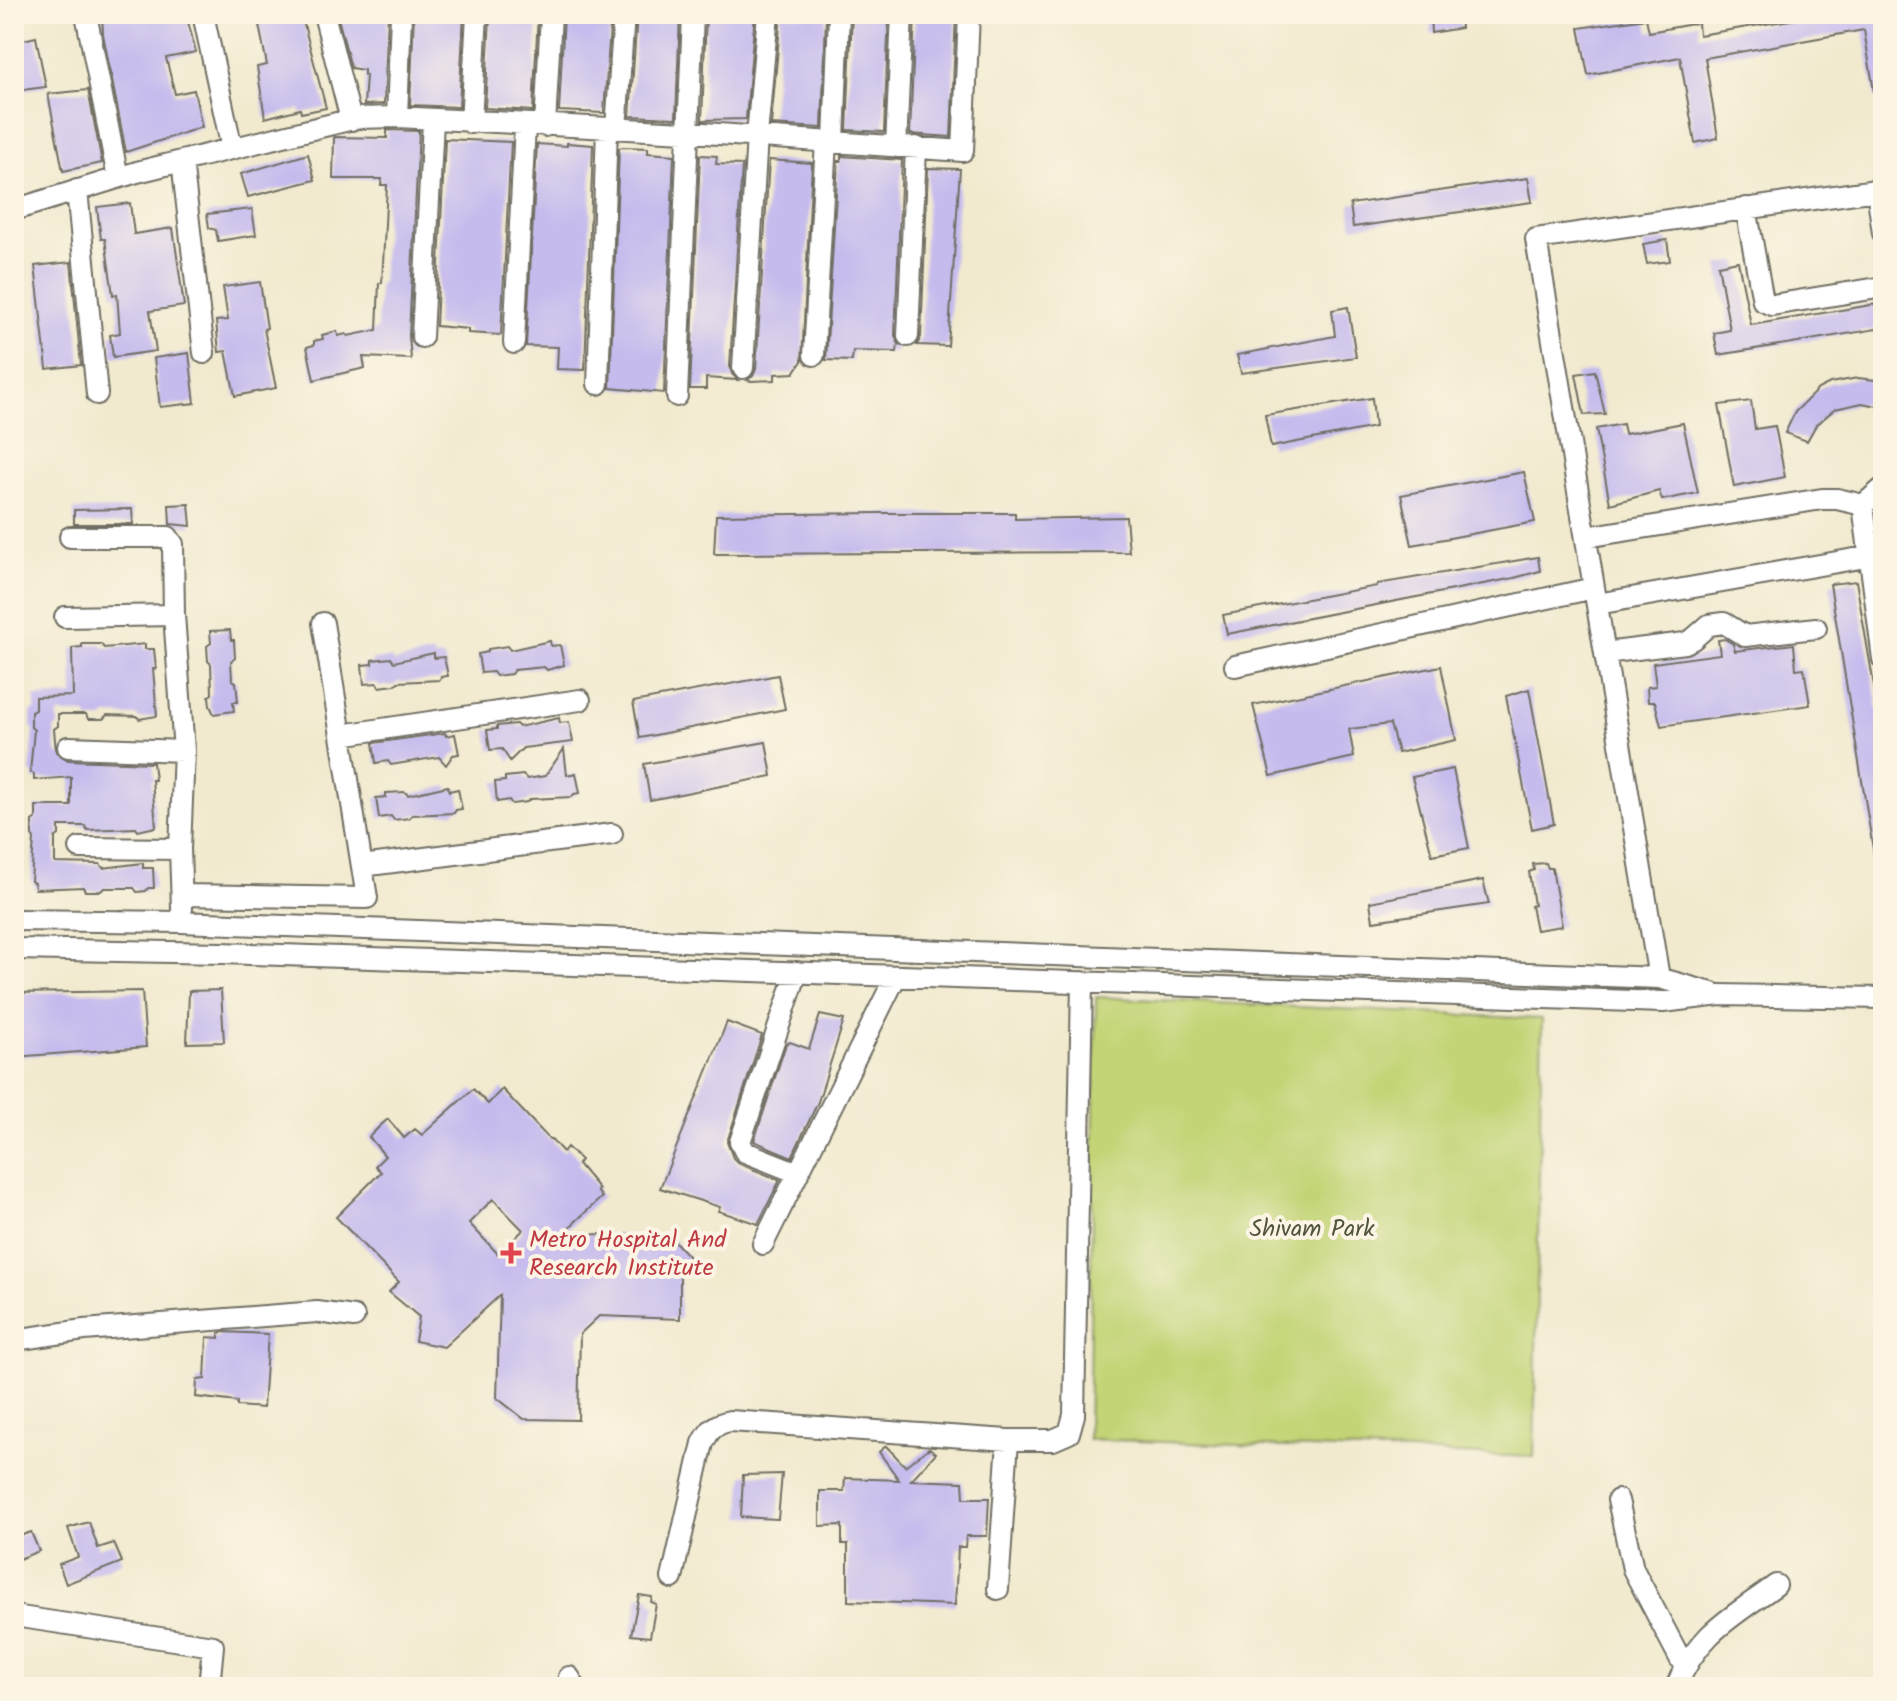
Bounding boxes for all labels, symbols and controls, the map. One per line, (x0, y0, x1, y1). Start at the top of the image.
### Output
park label: Shivam Park (1250, 1210, 1375, 1249)
place label: Metro Hospital And Research Institute (529, 1221, 727, 1288)
marker: Metro Hospital And Research Institute (500, 1242, 522, 1264)

